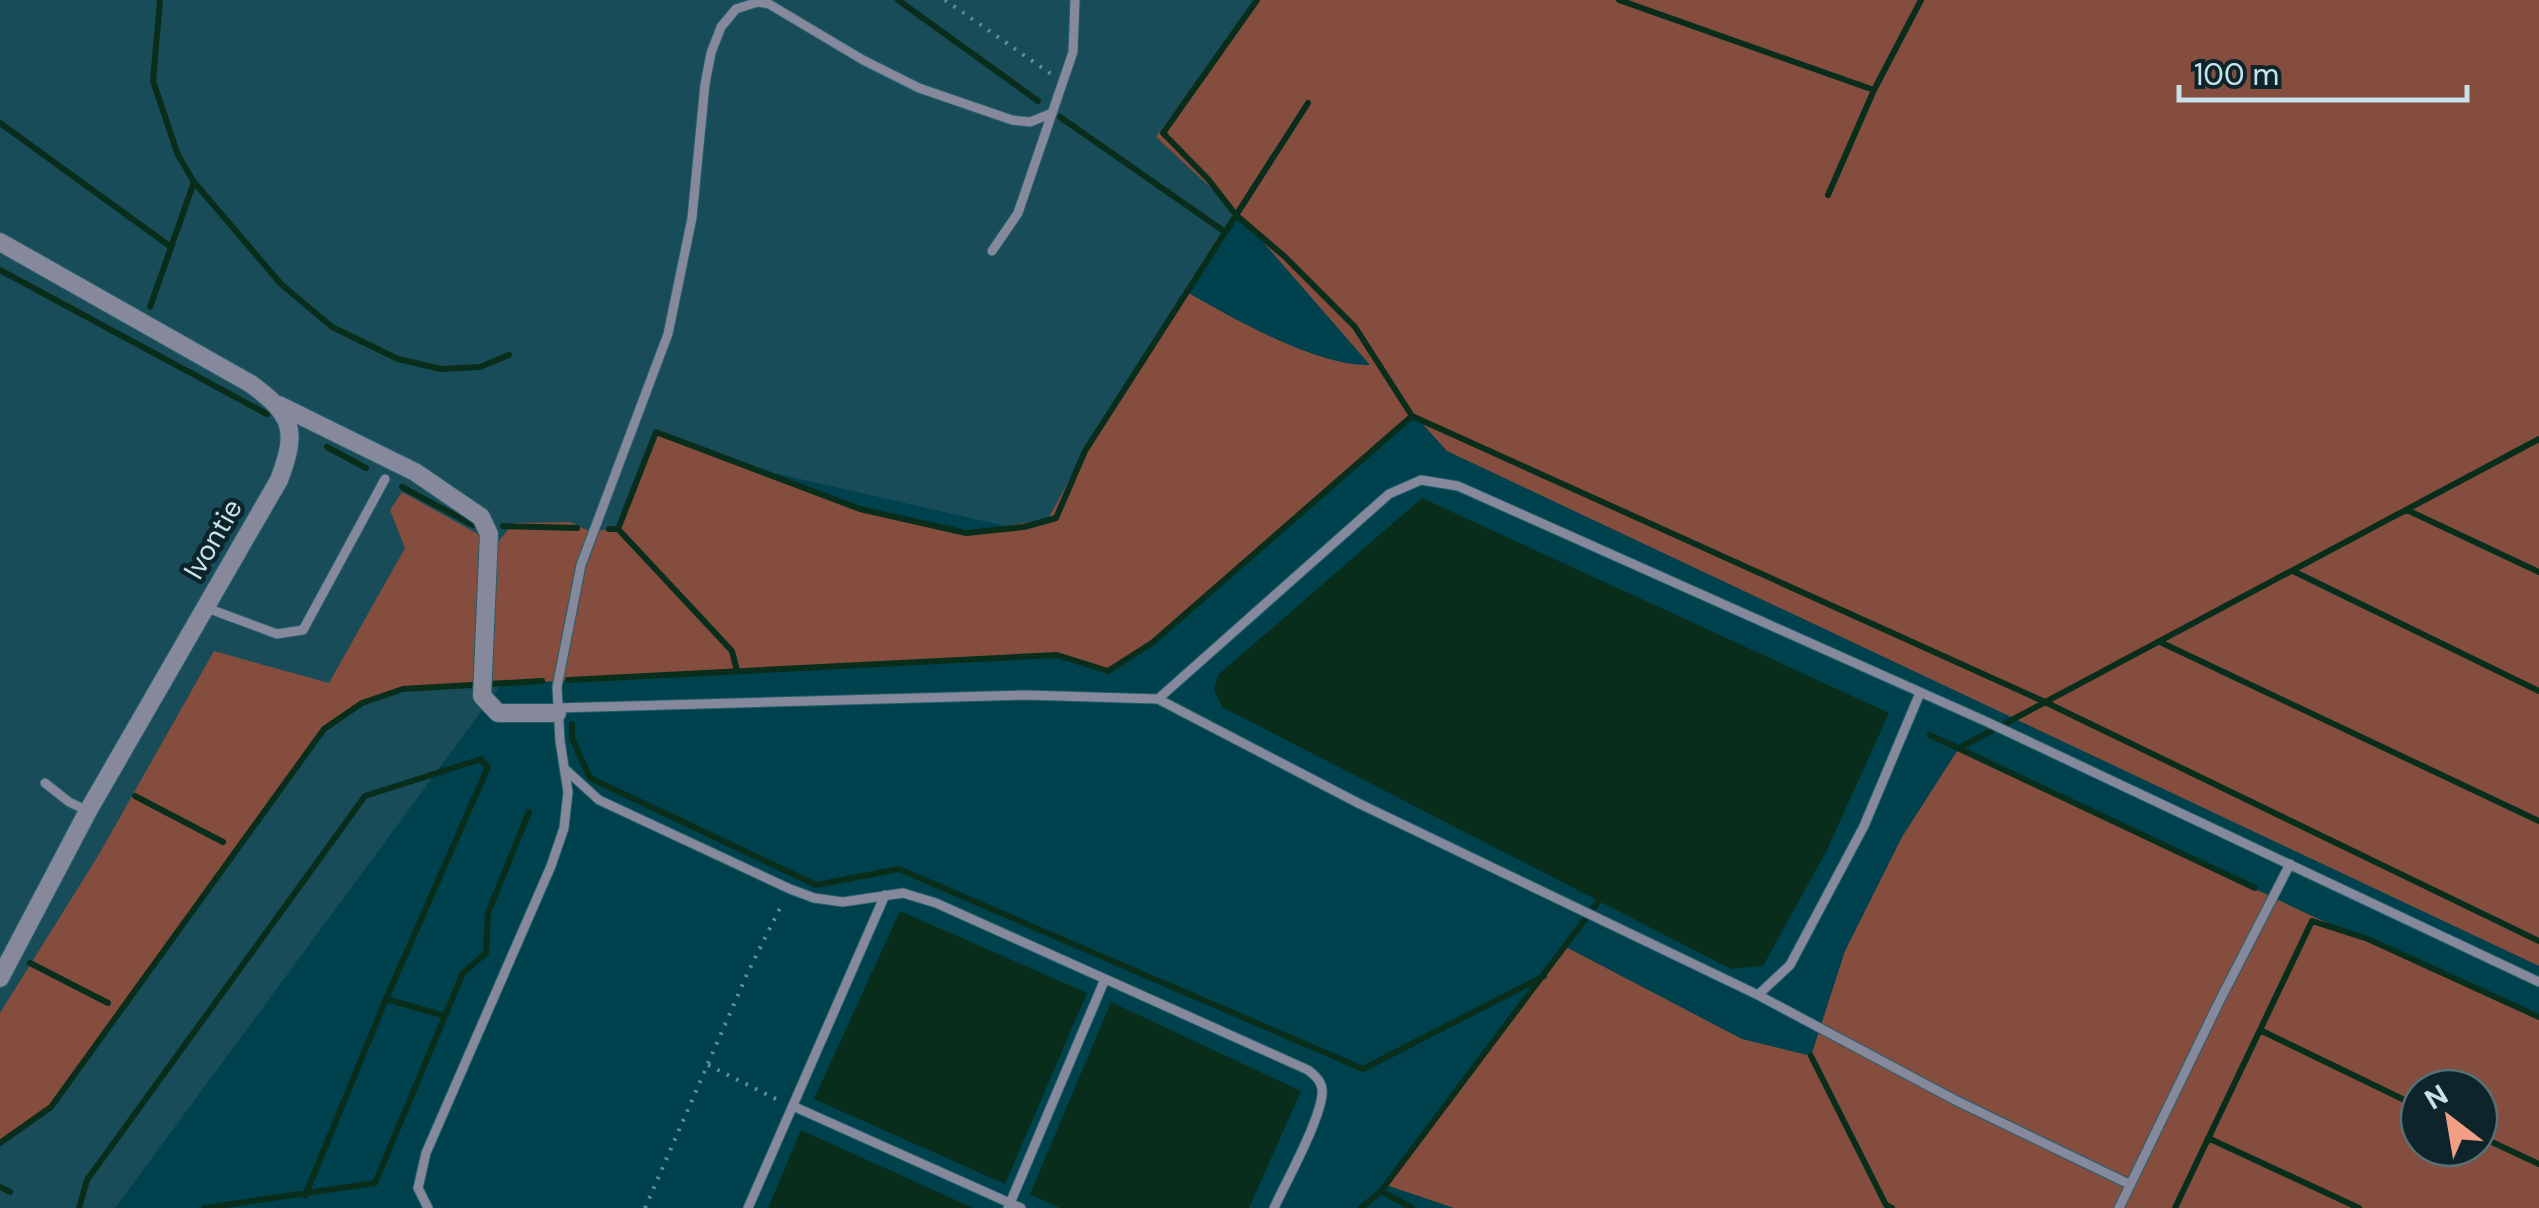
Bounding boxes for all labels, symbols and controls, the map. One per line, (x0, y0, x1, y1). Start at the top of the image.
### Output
scale bar (2179, 40, 2466, 102)
text: 100 m (2194, 55, 2279, 94)
street label: Ivontie (175, 492, 251, 586)
north arrow (2399, 1068, 2499, 1168)
text: N (2418, 1076, 2455, 1118)

